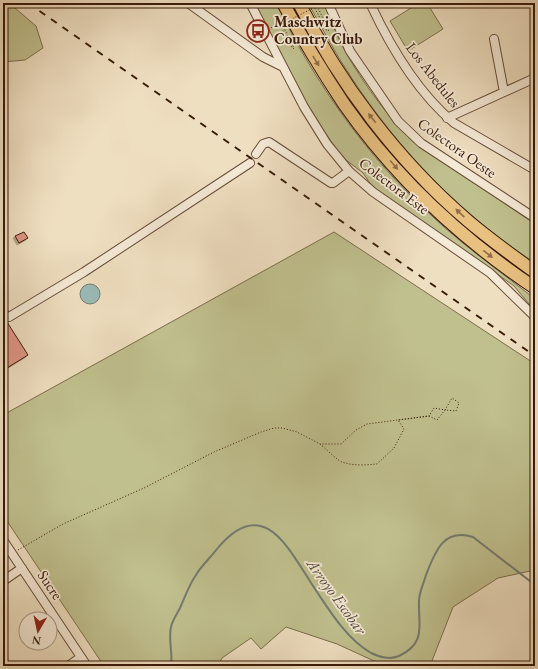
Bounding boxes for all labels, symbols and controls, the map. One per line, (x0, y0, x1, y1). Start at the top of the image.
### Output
place label: Maschwitz Country Club (274, 12, 362, 48)
bus stop icon: Maschwitz Country Club (245, 18, 271, 44)
street label: Los Abedules (402, 38, 465, 111)
one-way arrow (313, 55, 320, 67)
one-way arrow (368, 113, 376, 124)
street label: Colectora Oeste (414, 113, 501, 182)
street label: Colectora Este (355, 153, 433, 218)
one-way arrow (389, 160, 398, 171)
one-way arrow (455, 209, 465, 218)
one-way arrow (483, 250, 494, 259)
water label: Arroyo Escobar (301, 553, 372, 639)
street label: Sucre (34, 566, 67, 603)
north arrow (18, 611, 58, 651)
text: N (31, 633, 42, 648)

